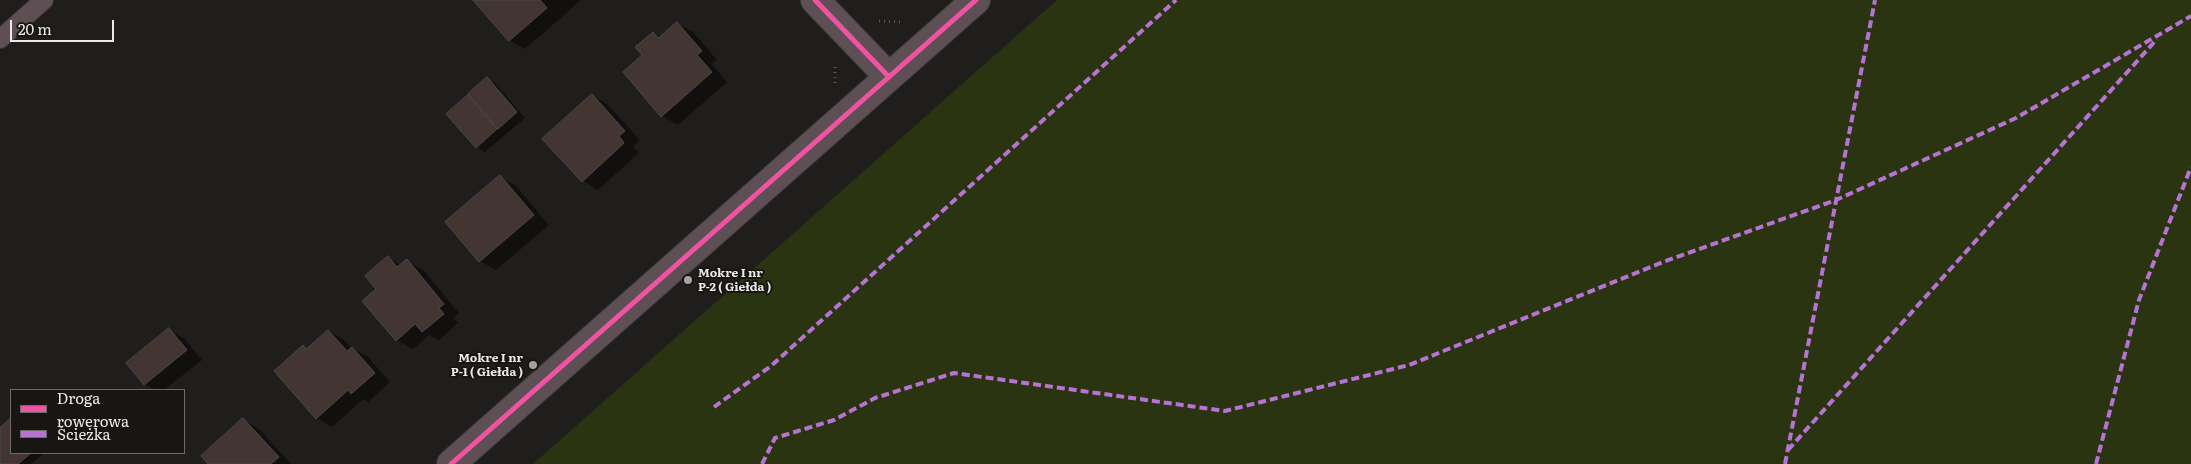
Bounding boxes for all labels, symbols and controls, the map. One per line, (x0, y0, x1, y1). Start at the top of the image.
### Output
scale bar (12, 10, 116, 42)
text: 20 m (18, 17, 52, 40)
place label: Mokre I nr P-2 ( Giełda ) (698, 266, 771, 294)
marker: Mokre I nr P-2 ( Giełda ) (682, 274, 694, 286)
place label: Mokre I nr P-1 ( Giełda ) (451, 351, 523, 379)
marker: Mokre I nr P-1 ( Giełda ) (527, 359, 539, 371)
text: Droga rowerowa (57, 386, 129, 432)
legend (10, 389, 185, 454)
text: Ścieżka (57, 422, 111, 445)

